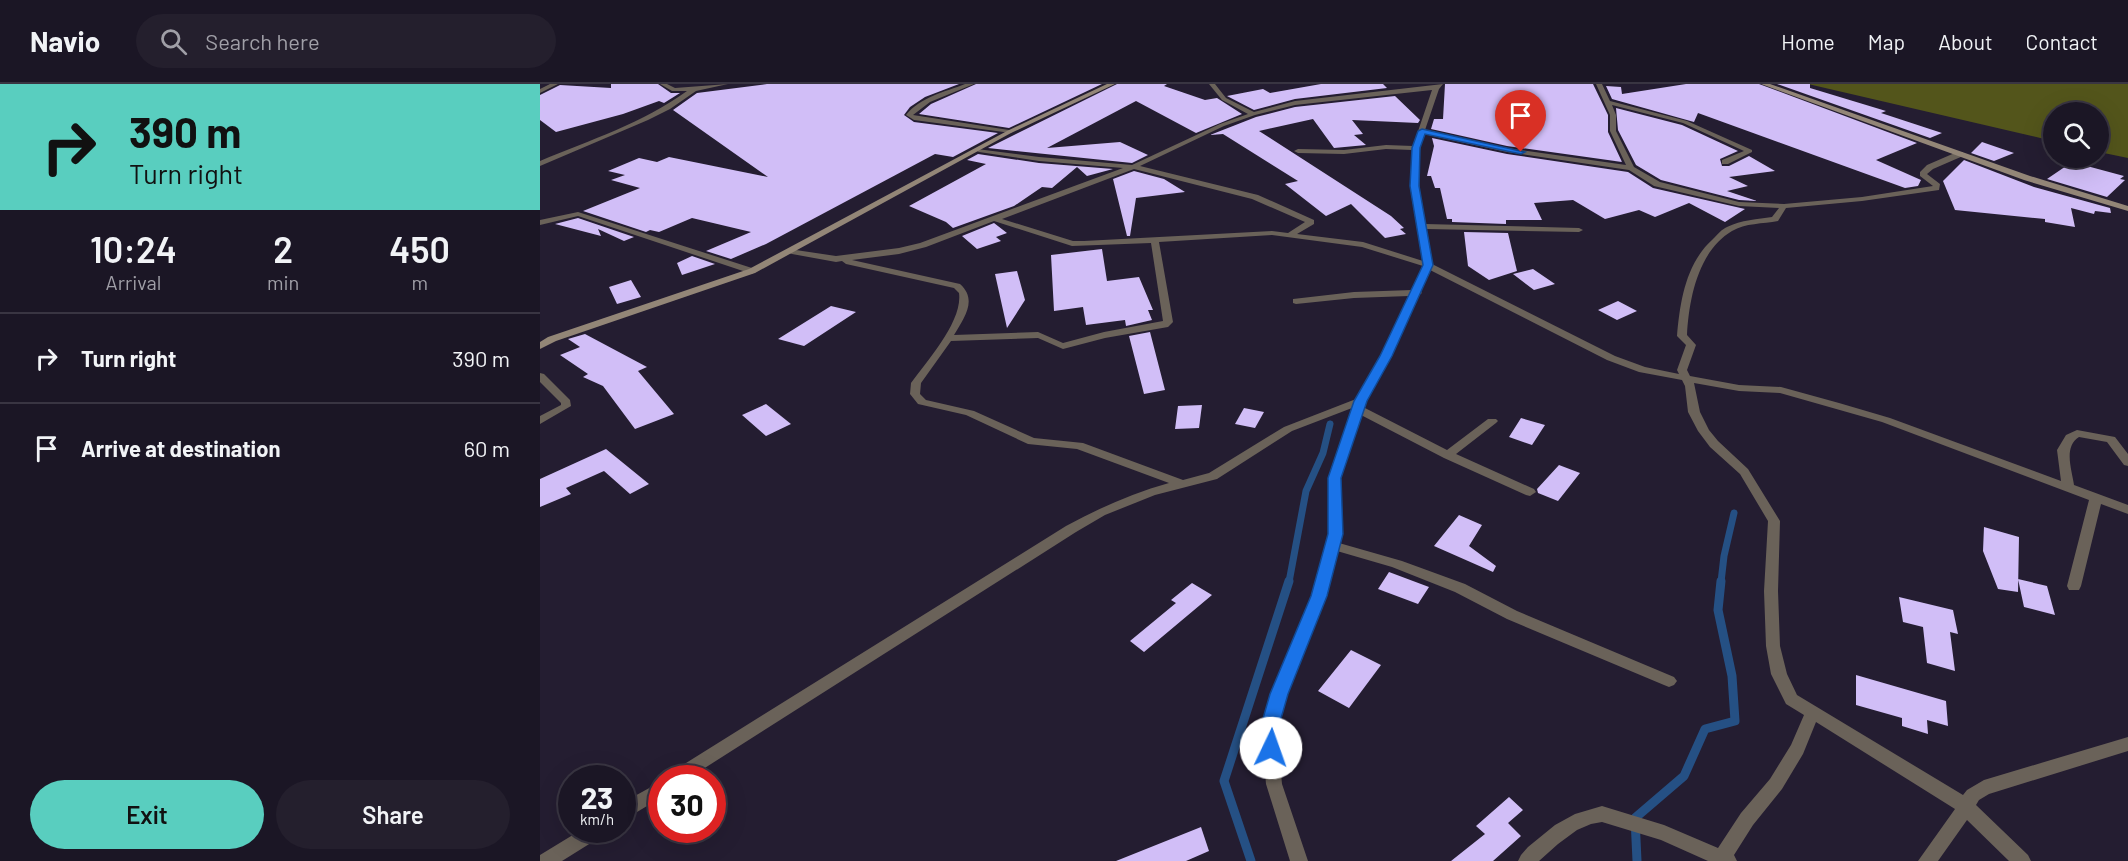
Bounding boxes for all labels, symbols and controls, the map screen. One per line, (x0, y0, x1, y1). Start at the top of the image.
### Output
search box (136, 14, 556, 68)
text: Navio (30, 24, 100, 58)
icon: search (157, 25, 190, 58)
text: Search here (205, 28, 320, 54)
text: Home (1781, 29, 1835, 54)
text: Map (1868, 29, 1905, 54)
text: About (1938, 29, 1993, 54)
text: Contact (2026, 29, 2098, 54)
pin (1495, 90, 1546, 152)
icon: arrive (1504, 99, 1537, 132)
map controls (2043, 102, 2109, 168)
button: search (2043, 102, 2109, 168)
text: 390 m (129, 106, 241, 156)
icon: right (30, 108, 108, 186)
text: Turn right (129, 157, 243, 189)
text: 10:24 (90, 227, 177, 270)
text: 2 (273, 227, 293, 270)
text: 450 (389, 227, 450, 270)
text: Arrival (106, 270, 161, 294)
text: min (267, 270, 299, 294)
text: m (411, 270, 428, 294)
icon: right (30, 342, 63, 375)
text: Turn right (81, 345, 176, 371)
text: 390 m (452, 345, 510, 371)
icon: arrive (30, 432, 63, 465)
text: Arrive at destination (81, 435, 280, 461)
text: 60 m (464, 435, 510, 461)
position arrow (1239, 716, 1303, 780)
speed limit sign: 30 (648, 765, 726, 843)
text: 23 (581, 779, 613, 815)
button: Exit (30, 780, 264, 849)
button: Share (276, 780, 510, 849)
text: km/h (580, 810, 614, 828)

